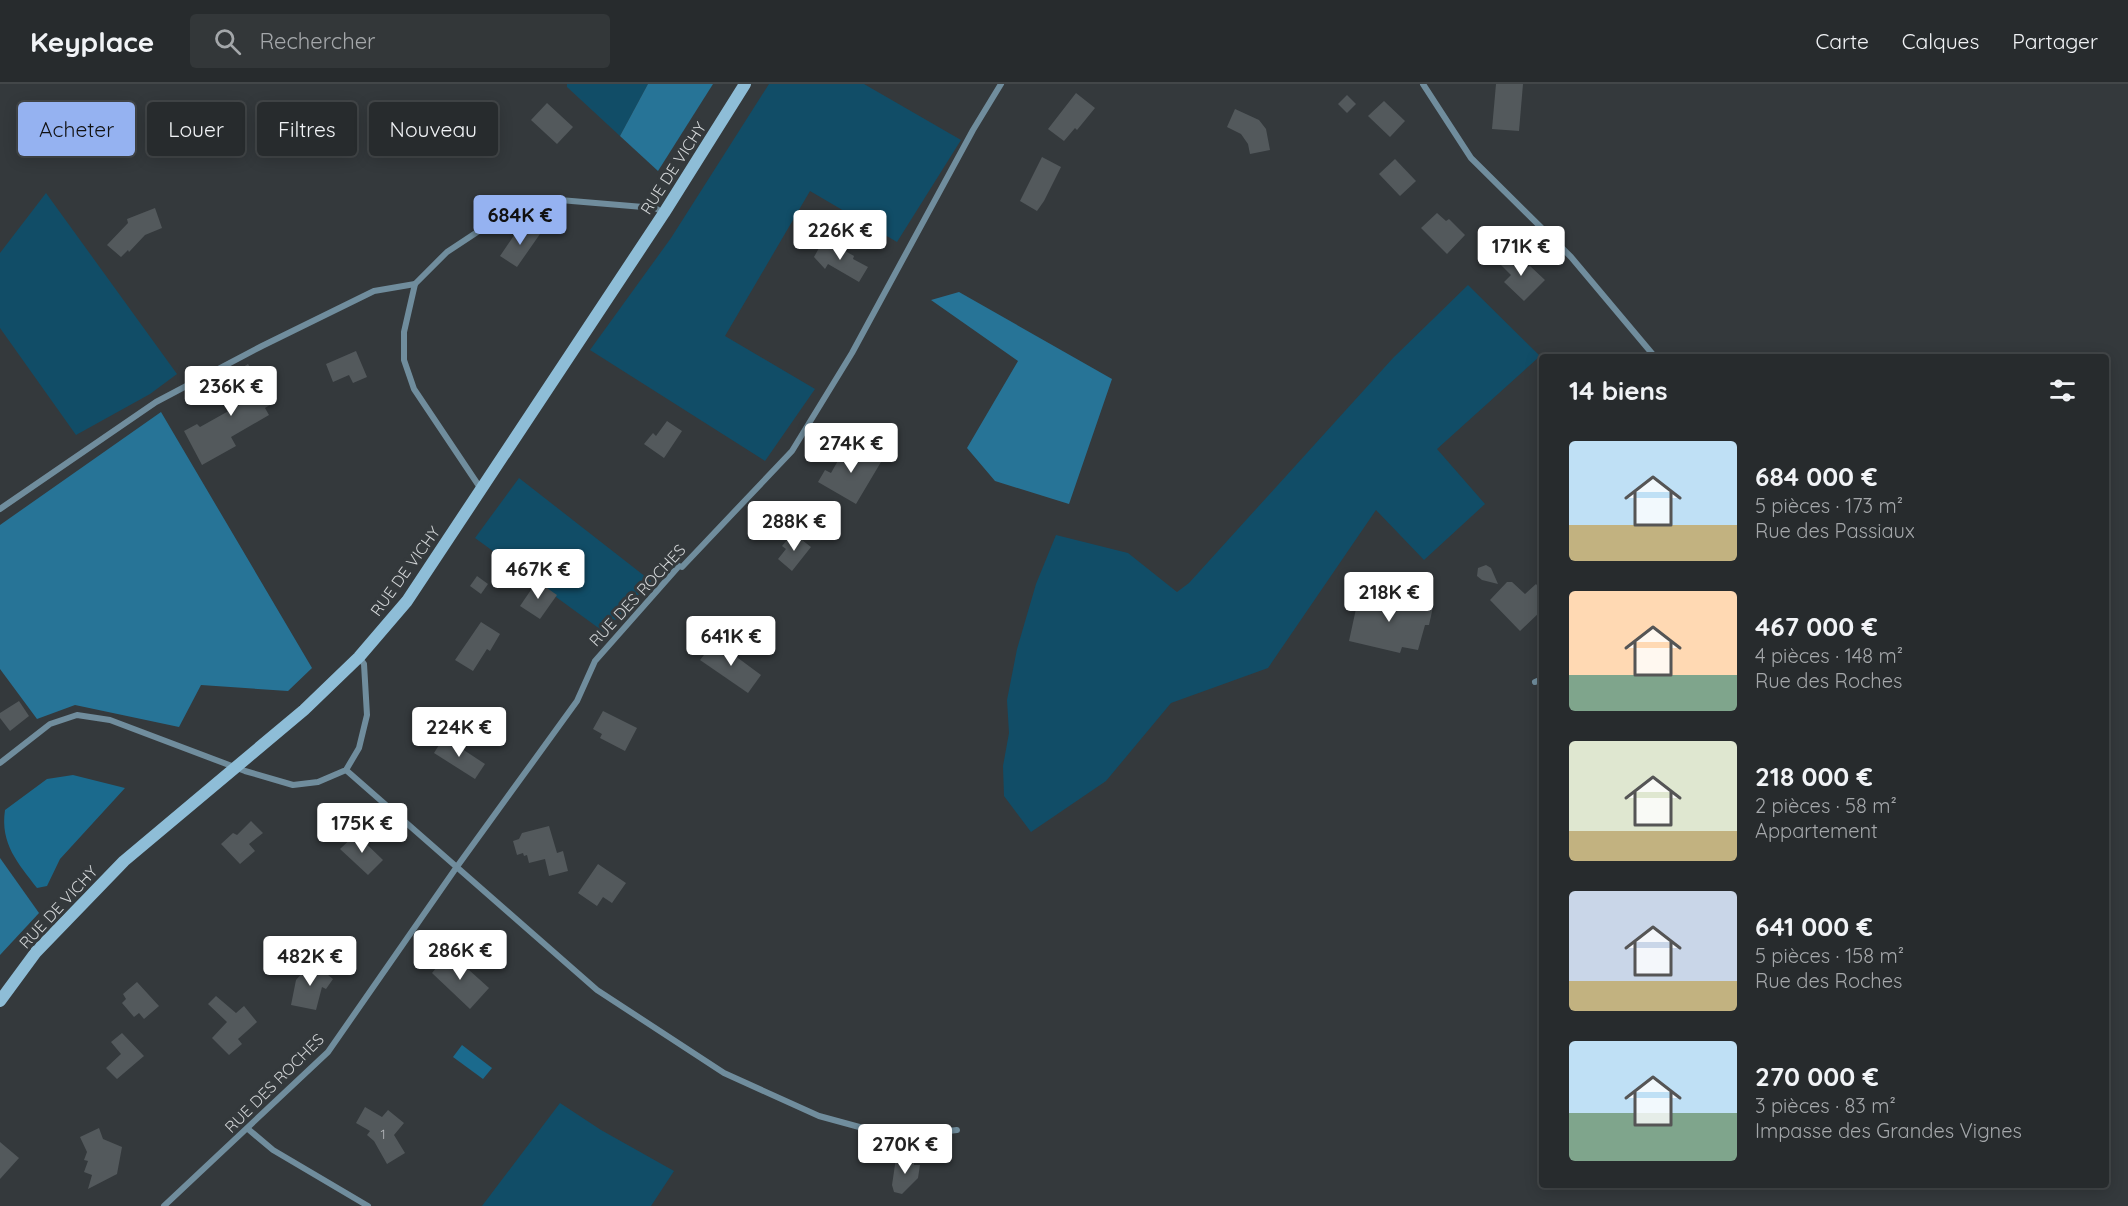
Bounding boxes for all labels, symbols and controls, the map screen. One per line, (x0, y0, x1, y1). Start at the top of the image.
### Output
search box (190, 14, 610, 68)
text: Keyplace (30, 24, 154, 59)
icon: search (211, 25, 244, 58)
text: Rechercher (259, 27, 376, 55)
text: Carte (1815, 28, 1869, 54)
text: Calques (1902, 28, 1979, 54)
text: Partager (2012, 28, 2098, 54)
chip: Acheter (18, 102, 135, 156)
chip: Louer (147, 102, 245, 156)
chip: Filtres (257, 102, 357, 156)
chip: Nouveau (369, 102, 498, 156)
street label: RUE DE VICHY (636, 118, 710, 218)
pin: 684K € (471, 195, 569, 246)
text: 684K € (487, 202, 553, 227)
pin: 226K € (791, 210, 889, 261)
text: 226K € (807, 217, 873, 242)
pin: 171K € (1472, 226, 1570, 277)
text: 171K € (1492, 233, 1550, 258)
pin: 236K € (182, 366, 280, 417)
text: 236K € (199, 373, 263, 398)
text: 14 biens (1569, 374, 1668, 407)
icon: filters (2046, 374, 2079, 407)
pin: 274K € (802, 423, 900, 474)
text: 274K € (819, 430, 883, 455)
text: 684 000 € (1755, 460, 1878, 493)
icon: home (1617, 465, 1689, 537)
text: 5 pièces · 173 m² (1755, 493, 1903, 518)
pin: 288K € (745, 501, 843, 552)
text: 288K € (762, 508, 826, 533)
text: Rue des Passiaux (1755, 518, 1915, 543)
street label: RUE DE VICHY (366, 522, 444, 620)
street label: RUE DES ROCHES (585, 540, 689, 650)
pin: 467K € (489, 549, 587, 600)
text: 467K € (505, 556, 571, 581)
pin: 218K € (1340, 572, 1438, 623)
text: 218K € (1358, 579, 1420, 604)
text: 467 000 € (1755, 610, 1878, 643)
icon: home (1617, 615, 1689, 687)
pin: 641K € (682, 616, 780, 667)
text: 641K € (700, 623, 762, 648)
text: 4 pièces · 148 m² (1755, 643, 1903, 668)
text: Rue des Roches (1755, 668, 1902, 693)
pin: 224K € (410, 707, 508, 758)
text: 224K € (426, 714, 492, 739)
text: 218 000 € (1755, 760, 1873, 793)
icon: home (1617, 765, 1689, 837)
text: 2 pièces · 58 m² (1755, 793, 1897, 818)
pin: 175K € (313, 803, 411, 854)
text: 175K € (331, 810, 393, 835)
text: Appartement (1755, 818, 1878, 843)
street label: RUE DE VICHY (15, 861, 101, 953)
text: 641 000 € (1755, 910, 1873, 943)
icon: home (1617, 915, 1689, 987)
pin: 286K € (411, 930, 509, 981)
pin: 482K € (261, 936, 359, 987)
text: 286K € (428, 937, 492, 962)
text: 482K € (277, 943, 343, 968)
text: 5 pièces · 158 m² (1755, 943, 1904, 968)
text: Rue des Roches (1755, 968, 1902, 993)
street label: RUE DES ROCHES (220, 1029, 328, 1137)
text: 270 000 € (1755, 1060, 1879, 1093)
icon: home (1617, 1065, 1689, 1137)
text: 3 pièces · 83 m² (1755, 1093, 1896, 1118)
text: Impasse des Grandes Vignes (1755, 1118, 2022, 1143)
pin: 270K € (856, 1124, 954, 1175)
house number: 1 (380, 1125, 386, 1143)
text: 270K € (872, 1131, 938, 1156)

